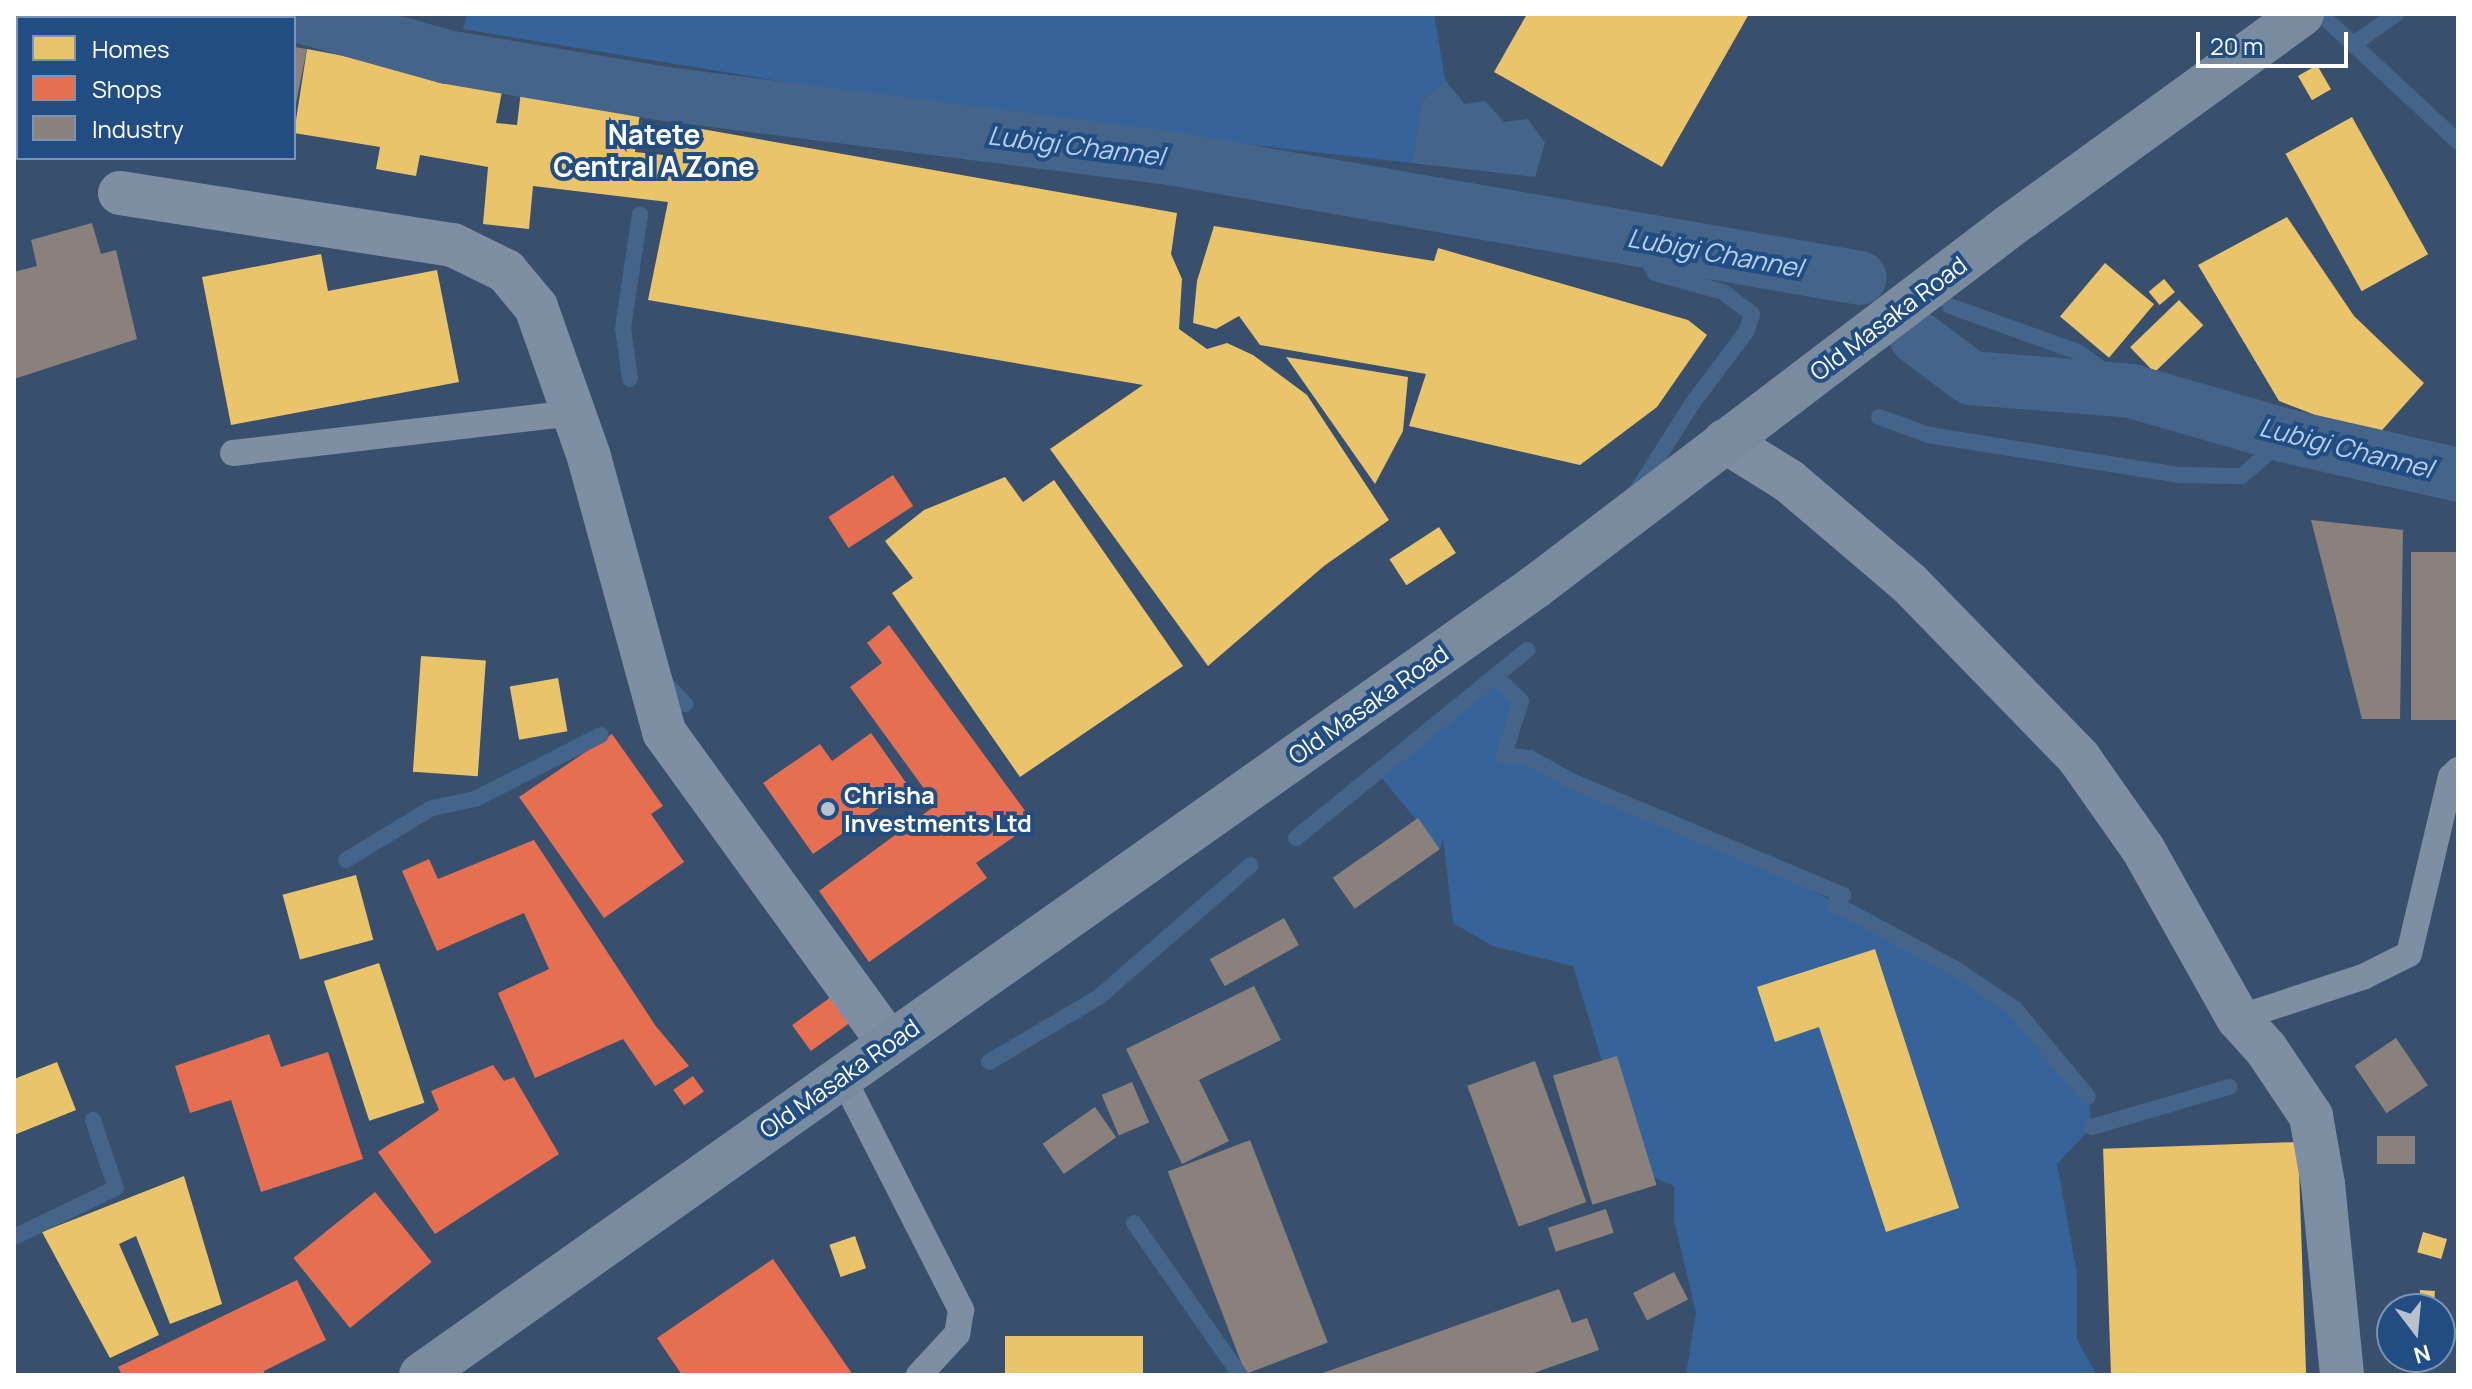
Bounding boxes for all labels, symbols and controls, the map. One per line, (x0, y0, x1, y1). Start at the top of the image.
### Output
legend (16, 16, 296, 160)
scale bar (2200, 16, 2352, 66)
text: 20 m (2210, 29, 2263, 62)
text: Homes (92, 32, 170, 65)
text: Shops (92, 72, 162, 105)
text: Industry (92, 112, 184, 145)
district label: Natete Central A Zone (553, 117, 755, 183)
water label: Lubigi Channel (986, 120, 1166, 172)
water label: Lubigi Channel (1625, 222, 1805, 284)
street label: Old Masaka Road (1804, 250, 1972, 386)
water label: Lubigi Channel (2256, 411, 2436, 485)
street label: Old Masaka Road (1283, 638, 1453, 770)
place label: Chrisha Investments Ltd (844, 781, 1032, 837)
marker: Chrisha Investments Ltd (819, 800, 837, 818)
street label: Old Masaka Road (754, 1012, 924, 1144)
north arrow (2376, 1293, 2456, 1373)
text: N (2410, 1338, 2434, 1371)

